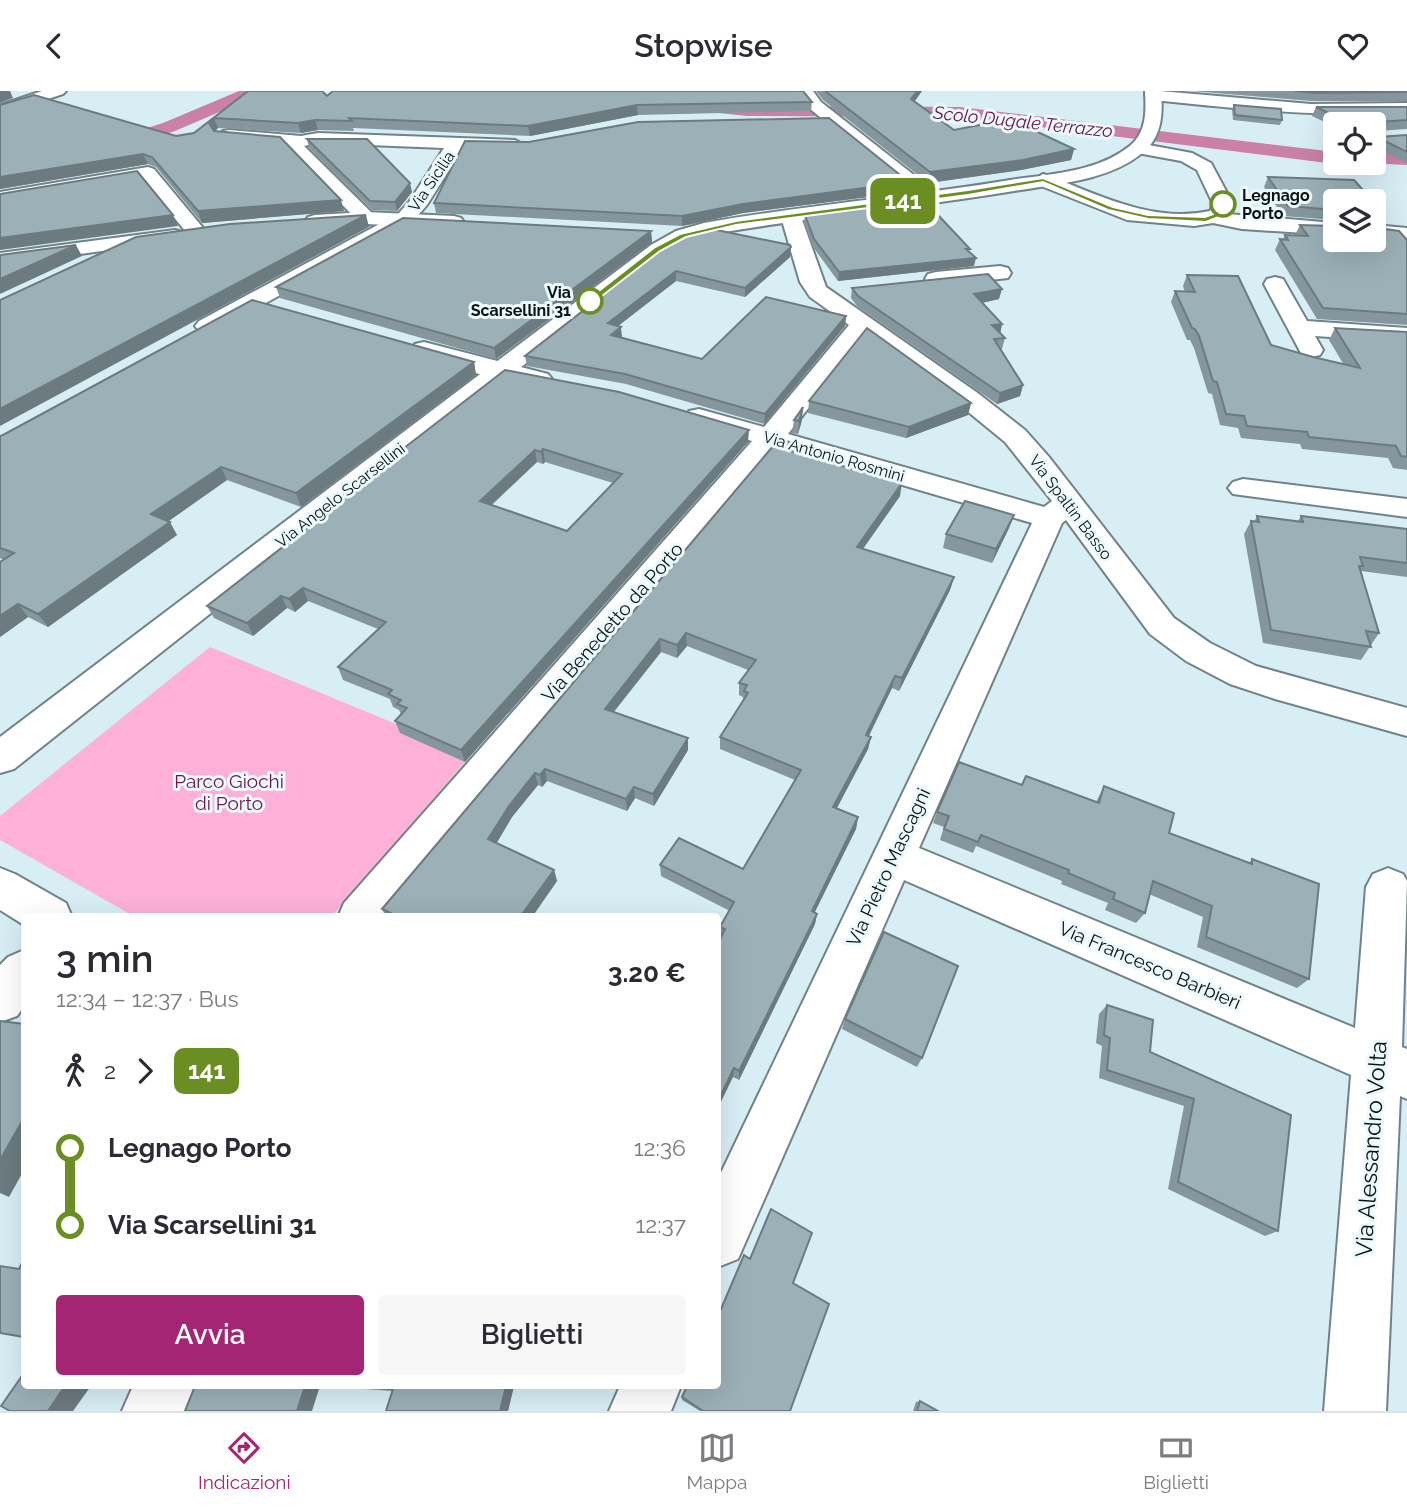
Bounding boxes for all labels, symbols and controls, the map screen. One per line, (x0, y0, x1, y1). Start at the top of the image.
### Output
icon: back (35, 27, 73, 65)
text: Stopwise (634, 27, 773, 64)
icon: heart (1334, 27, 1372, 65)
water label: Scolo Dugale Terrazzo (931, 102, 1114, 141)
map controls (1323, 112, 1386, 252)
button: locate (1323, 112, 1386, 175)
street label: Via Sicilia (404, 147, 459, 215)
line badge: 141 (863, 178, 943, 224)
text: 141 (884, 186, 922, 215)
place label: Legnago Porto (1242, 186, 1310, 223)
button: layers (1323, 189, 1386, 252)
marker: Legnago Porto (1210, 191, 1236, 217)
place label: Via Scarsellini 31 (471, 283, 571, 320)
marker: Via Scarsellini 31 (577, 288, 603, 314)
street label: Via Antonio Rosmini (761, 427, 907, 486)
street label: Via Angelo Scarsellini (272, 439, 409, 552)
street label: Via Spaltin Basso (1025, 451, 1116, 564)
street label: Via Benedetto da Porto (537, 538, 687, 706)
park label: Parco Giochi di Porto (174, 770, 284, 814)
street label: Via Pietro Mascagni (842, 784, 934, 950)
street label: Via Francesco Barbieri (1056, 917, 1244, 1013)
text: 3 min (56, 936, 153, 981)
text: 3.20 € (608, 958, 686, 988)
text: 12:34 – 12:37 · Bus (56, 985, 239, 1012)
street label: Via Alessandro Volta (1349, 1040, 1392, 1258)
icon: walk (56, 1052, 94, 1090)
icon: forward (126, 1052, 164, 1090)
text: 141 (188, 1056, 225, 1085)
text: 2 (104, 1057, 116, 1084)
text: Legnago Porto (108, 1133, 292, 1163)
text: 12:36 (634, 1134, 686, 1161)
text: Via Scarsellini 31 (108, 1210, 316, 1240)
text: 12:37 (635, 1211, 686, 1238)
button: Avvia (56, 1295, 364, 1375)
button: Biglietti (378, 1295, 686, 1375)
tab: Indicazioni (198, 1429, 291, 1493)
tab: Mappa (687, 1429, 747, 1493)
tab: Biglietti (1143, 1429, 1209, 1493)

